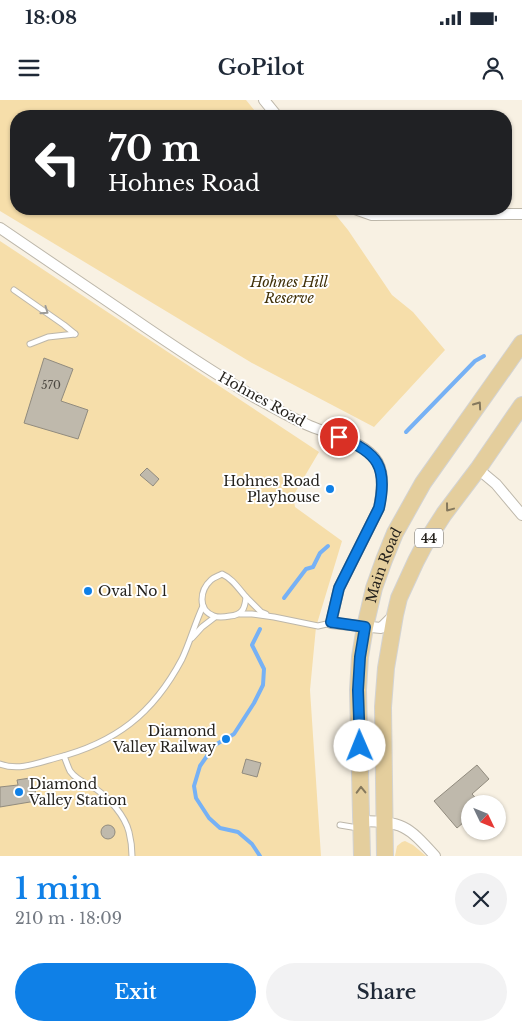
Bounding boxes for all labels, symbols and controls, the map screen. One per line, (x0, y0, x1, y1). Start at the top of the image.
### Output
text: 18:08 (25, 6, 77, 29)
icon: menu (15, 54, 43, 82)
text: GoPilot (218, 54, 304, 81)
icon: person (479, 54, 507, 82)
text: 70 m (108, 127, 201, 170)
icon: left (25, 130, 90, 195)
text: Hohnes Road (108, 170, 260, 197)
park label: Hohnes Hill Reserve (249, 273, 329, 307)
one-way arrow (39, 305, 48, 314)
street label: Hohnes Road (215, 368, 309, 431)
house number: 570 (41, 378, 61, 392)
one-way arrow (472, 401, 481, 411)
pin (318, 416, 360, 458)
icon: arrive (325, 423, 353, 451)
place label: Hohnes Road Playhouse (223, 472, 321, 506)
marker: Hohnes Road Playhouse (324, 483, 336, 495)
one-way arrow (446, 502, 454, 511)
street label: Main Road (362, 524, 406, 605)
road number: 44 (415, 528, 443, 548)
place label: Oval No 1 (98, 582, 168, 600)
marker: Oval No 1 (82, 585, 94, 597)
position arrow (333, 719, 385, 771)
place label: Diamond Valley Railway (112, 722, 217, 756)
marker: Diamond Valley Railway (220, 733, 232, 745)
place label: Diamond Valley Station (28, 775, 127, 809)
marker: Diamond Valley Station (13, 786, 25, 798)
one-way arrow (356, 786, 366, 794)
north arrow (461, 795, 506, 840)
map controls (461, 795, 506, 840)
text: 1 min (15, 870, 101, 907)
button: close (455, 873, 507, 925)
text: 210 m · 18:09 (15, 908, 122, 928)
button: Exit (15, 963, 256, 1021)
button: Share (266, 963, 507, 1021)

